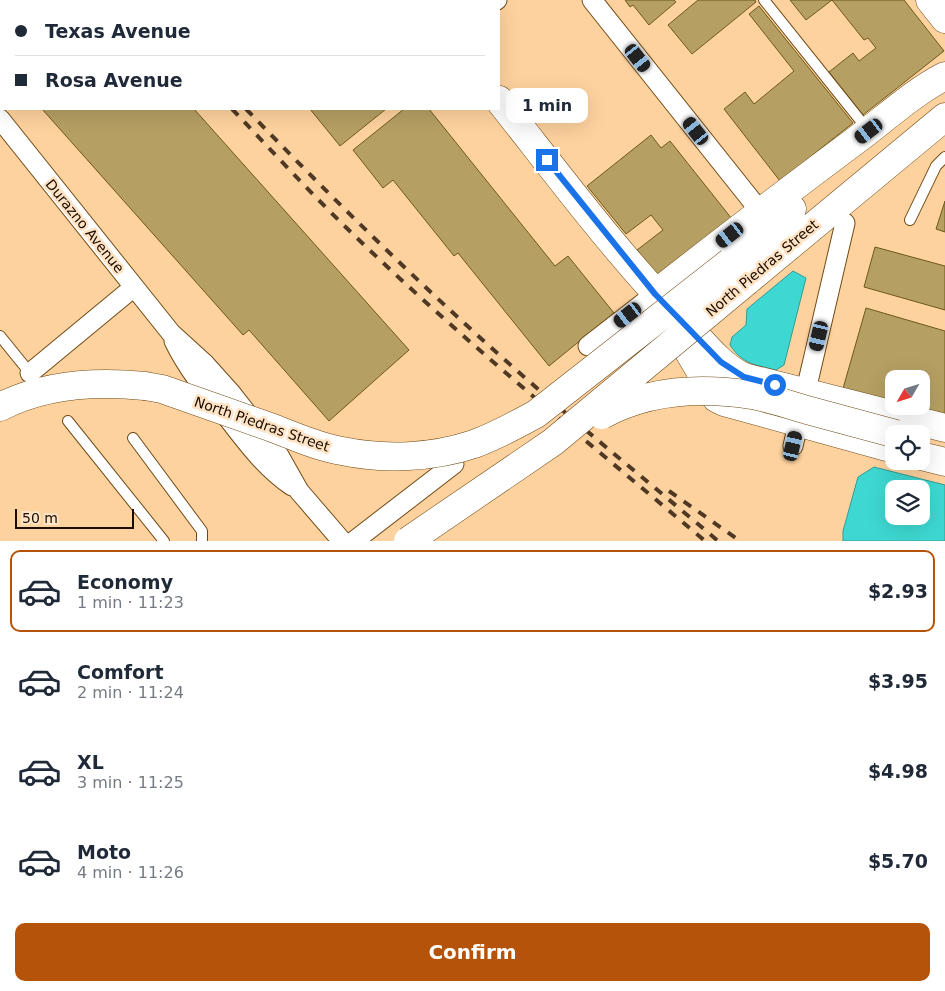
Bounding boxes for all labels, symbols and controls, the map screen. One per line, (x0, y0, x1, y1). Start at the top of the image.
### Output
text: Texas Avenue (45, 20, 191, 42)
car (622, 42, 653, 74)
text: Rosa Avenue (45, 69, 183, 91)
callout: 1 min (506, 88, 588, 122)
text: 1 min (522, 96, 572, 115)
car (680, 115, 711, 147)
car (852, 116, 885, 146)
route end (536, 149, 558, 171)
street label: Durazno Avenue (43, 176, 127, 276)
street label: North Piedras Street (703, 216, 822, 320)
car (713, 220, 746, 250)
car (611, 300, 644, 330)
car (808, 320, 829, 352)
north arrow (885, 370, 930, 415)
map controls (885, 370, 930, 525)
route start (764, 374, 786, 396)
street label: North Piedras Street (192, 393, 332, 455)
button: locate (885, 425, 930, 470)
car (782, 430, 803, 462)
button: layers (885, 480, 930, 525)
scale bar (15, 506, 134, 529)
text: 50 m (22, 510, 58, 526)
icon: car (17, 569, 62, 614)
text: Economy (77, 571, 173, 593)
text: $2.93 (868, 580, 928, 602)
text: 1 min · 11:23 (77, 593, 184, 612)
icon: car (17, 659, 62, 704)
text: Comfort (77, 661, 164, 683)
text: $3.95 (868, 670, 928, 692)
text: 2 min · 11:24 (77, 683, 184, 702)
icon: car (17, 749, 62, 794)
text: XL (77, 751, 104, 773)
text: $4.98 (868, 760, 928, 782)
text: 3 min · 11:25 (77, 773, 184, 792)
icon: car (17, 839, 62, 884)
text: Moto (77, 841, 131, 863)
text: $5.70 (868, 850, 928, 872)
text: 4 min · 11:26 (77, 863, 184, 882)
button: Confirm (15, 923, 930, 981)

